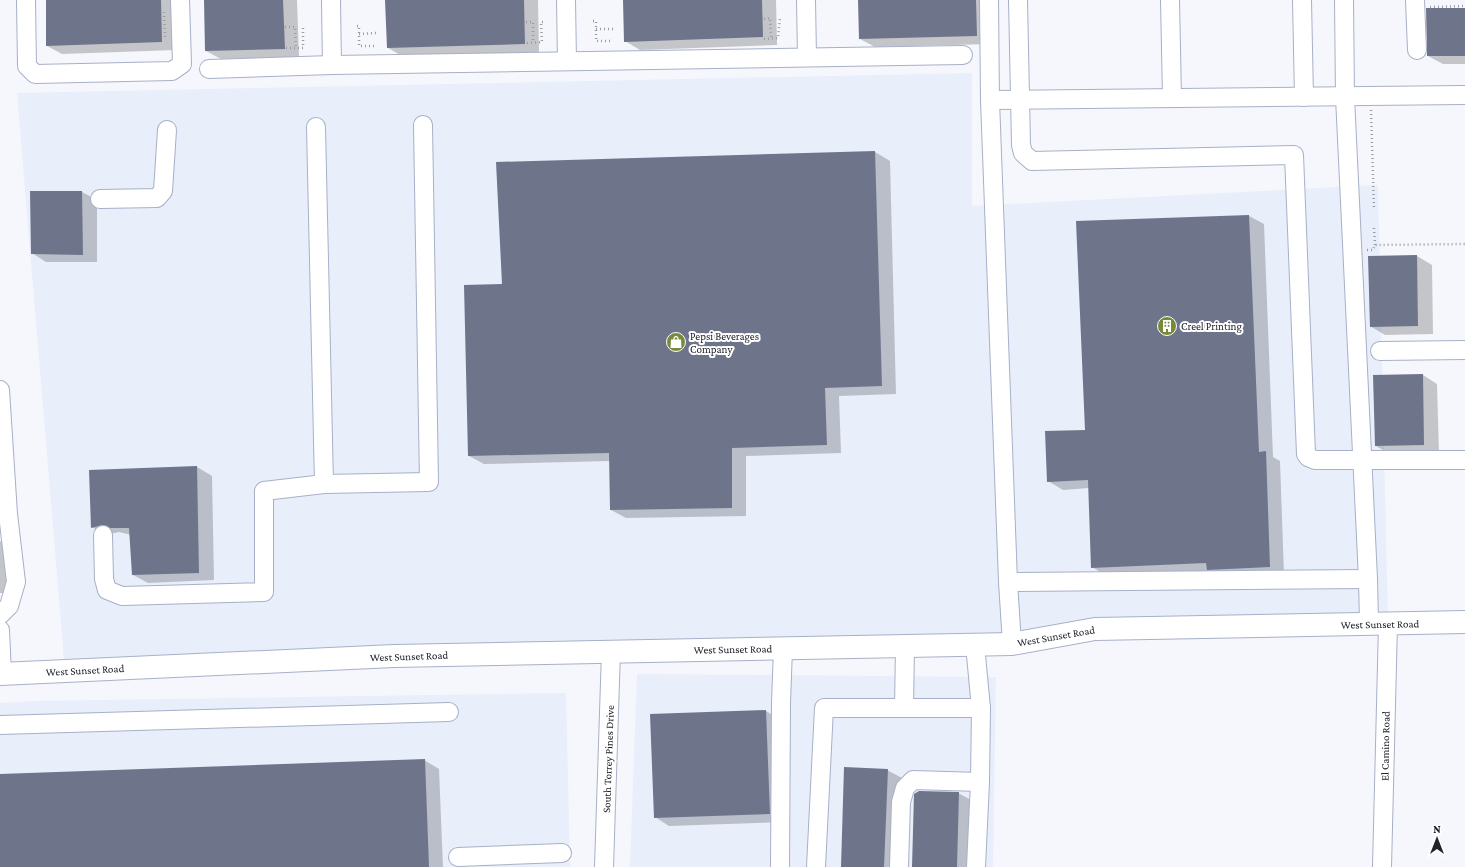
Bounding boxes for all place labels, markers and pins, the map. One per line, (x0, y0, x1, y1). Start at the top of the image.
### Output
building icon: Creel Printing (1156, 315, 1178, 337)
place label: Creel Printing (1181, 320, 1242, 333)
place label: Pepsi Beverages Company (690, 330, 759, 356)
shop icon: Pepsi Beverages Company (665, 331, 687, 353)

